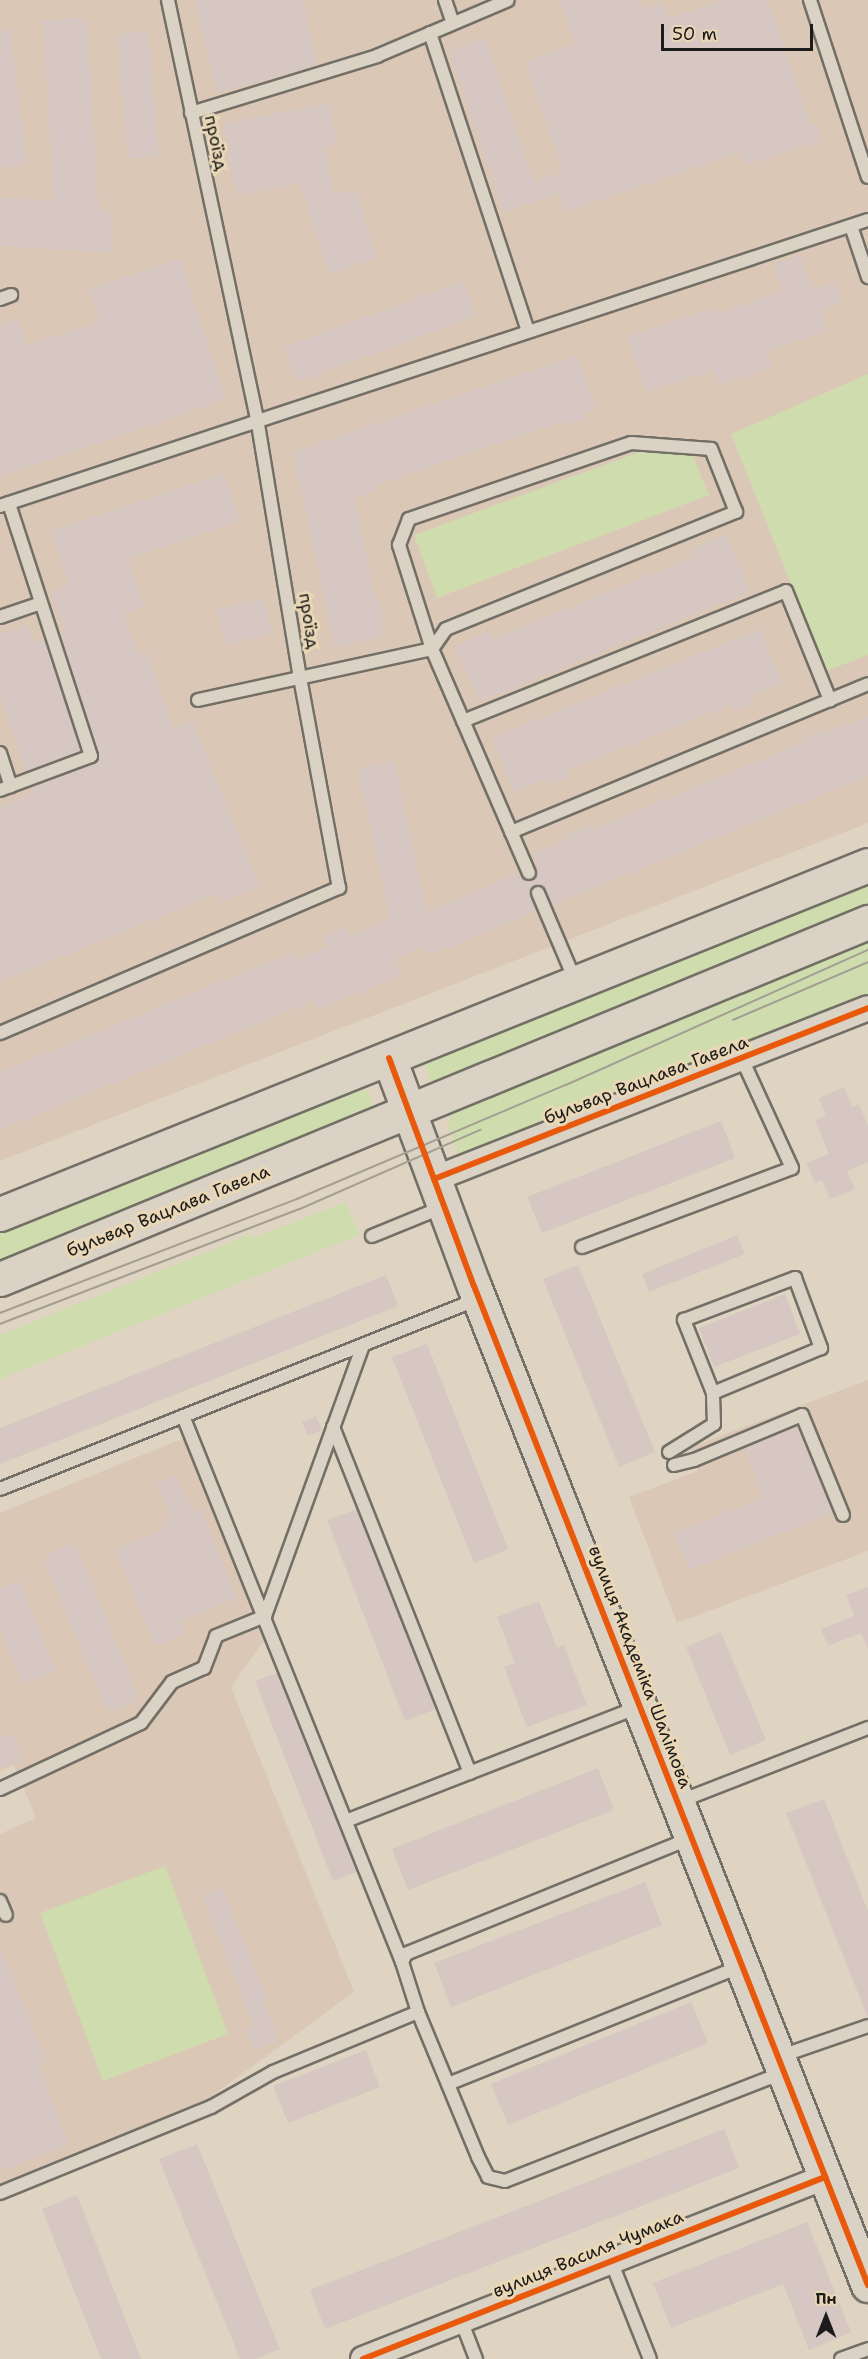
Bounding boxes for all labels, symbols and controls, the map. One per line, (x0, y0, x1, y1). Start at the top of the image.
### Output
scale bar (664, 12, 816, 50)
text: 50 m (672, 22, 717, 46)
street label: проїзд (200, 113, 232, 173)
street label: проїзд (294, 592, 324, 650)
street label: бульвар Вацлава Гавела (541, 1031, 751, 1129)
street label: бульвар Вацлава Гавела (63, 1160, 273, 1262)
street label: вулиця Академіка Шалімова (584, 1543, 696, 1791)
street label: вулиця Василя Чумака (489, 2206, 687, 2302)
north arrow (796, 2287, 856, 2347)
text: Пн (815, 2288, 837, 2309)

